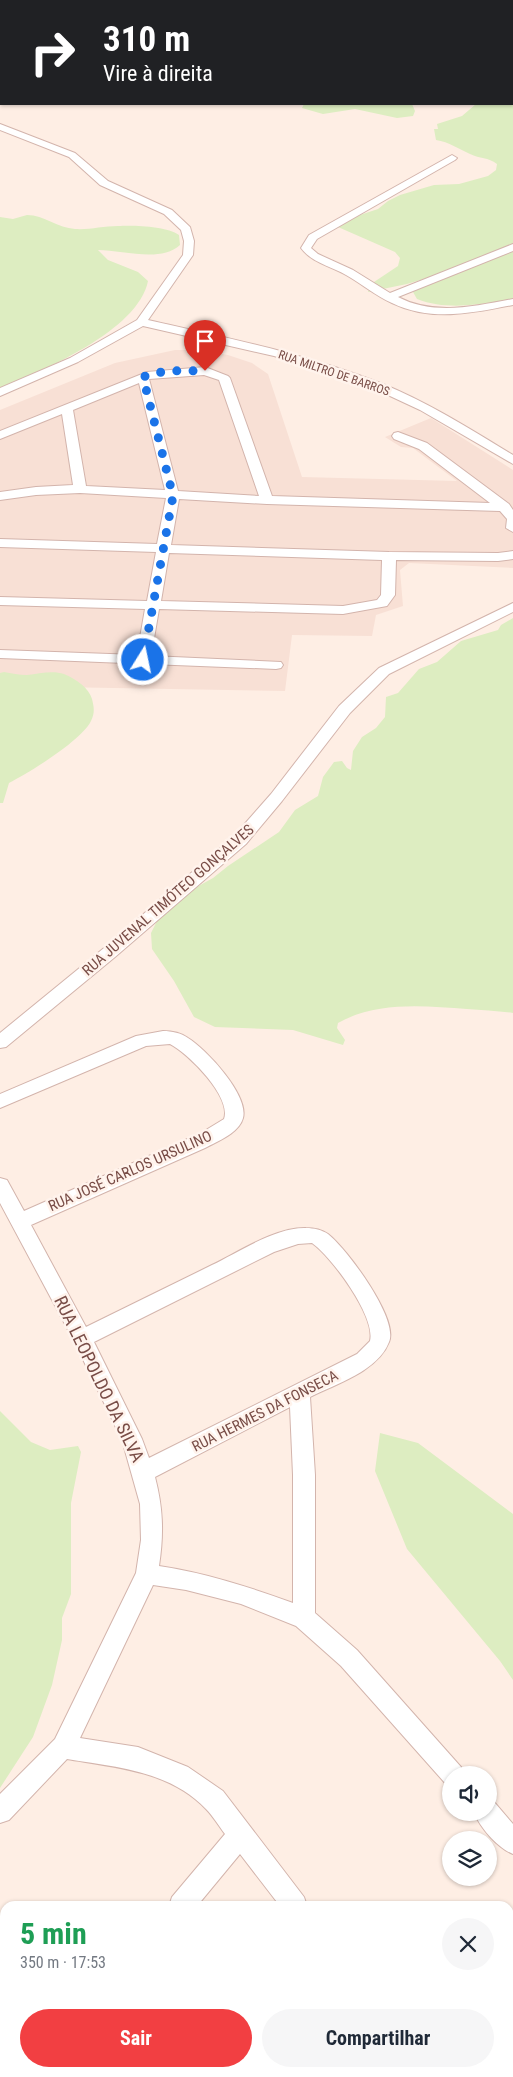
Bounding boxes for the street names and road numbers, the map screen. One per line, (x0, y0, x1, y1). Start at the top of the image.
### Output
street label: RUA MILTRO DE BARROS (277, 347, 391, 399)
street label: RUA JUVENAL TIMÓTEO GONÇALVES (79, 820, 258, 979)
street label: RUA JOSÉ CARLOS URSULINO (45, 1127, 215, 1215)
street label: RUA LEOPOLDO DA SILVA (50, 1292, 149, 1466)
street label: RUA HERMES DA FONSECA (189, 1366, 341, 1456)

